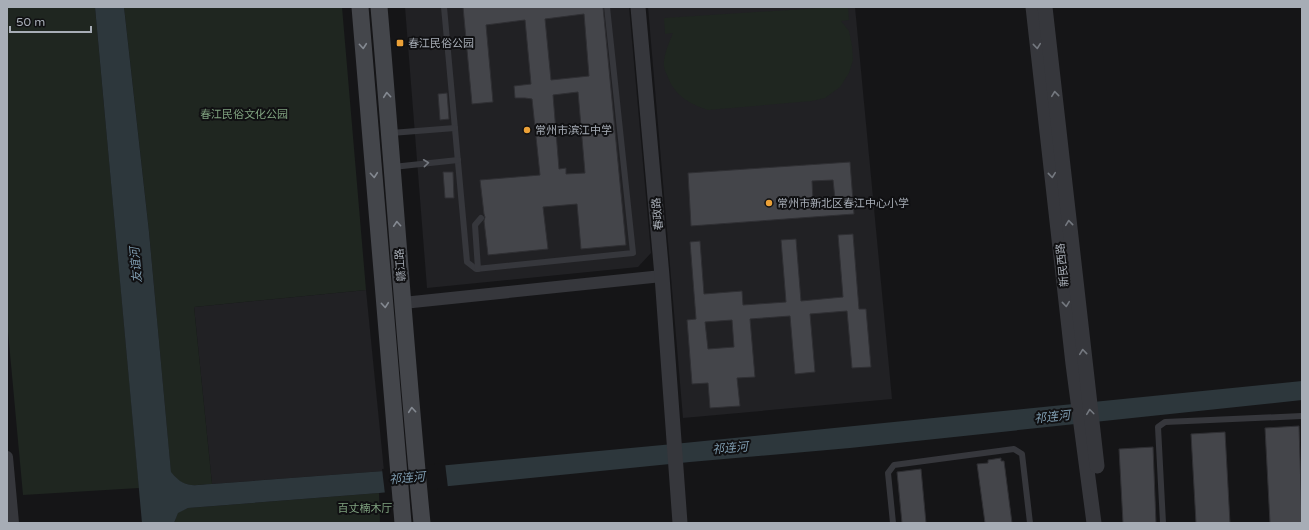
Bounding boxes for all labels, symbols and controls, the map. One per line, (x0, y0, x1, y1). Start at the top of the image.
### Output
scale bar (10, 8, 91, 34)
text: 50 m (16, 15, 45, 29)
place label: 春江民俗公园 (408, 37, 474, 50)
marker: 春江民俗公园 (395, 38, 405, 48)
one-way arrow (358, 43, 367, 49)
one-way arrow (1032, 43, 1041, 49)
one-way arrow (1051, 91, 1060, 97)
one-way arrow (383, 92, 392, 98)
park label: 春江民俗文化公园 (200, 108, 288, 121)
place label: 常州市滨江中学 (535, 124, 612, 137)
marker: 常州市滨江中学 (522, 125, 532, 135)
one-way arrow (423, 159, 429, 168)
one-way arrow (369, 172, 378, 178)
one-way arrow (1047, 172, 1056, 178)
street label: 春政路 (650, 197, 665, 231)
place label: 常州市新北区春江中心小学 (777, 197, 909, 210)
marker: 常州市新北区春江中心小学 (764, 198, 774, 208)
one-way arrow (1065, 220, 1074, 226)
one-way arrow (393, 221, 402, 227)
street label: 新民西路 (1054, 242, 1071, 288)
water label: 友谊河 (127, 244, 145, 284)
street label: 赣江路 (393, 248, 408, 282)
one-way arrow (1061, 301, 1070, 307)
one-way arrow (380, 302, 389, 308)
one-way arrow (1079, 349, 1088, 355)
one-way arrow (408, 407, 417, 413)
water label: 祁连河 (1033, 408, 1073, 426)
one-way arrow (1086, 409, 1095, 415)
water label: 祁连河 (711, 439, 751, 457)
water label: 祁连河 (388, 469, 428, 487)
park label: 百丈楠木厅 (338, 502, 393, 515)

